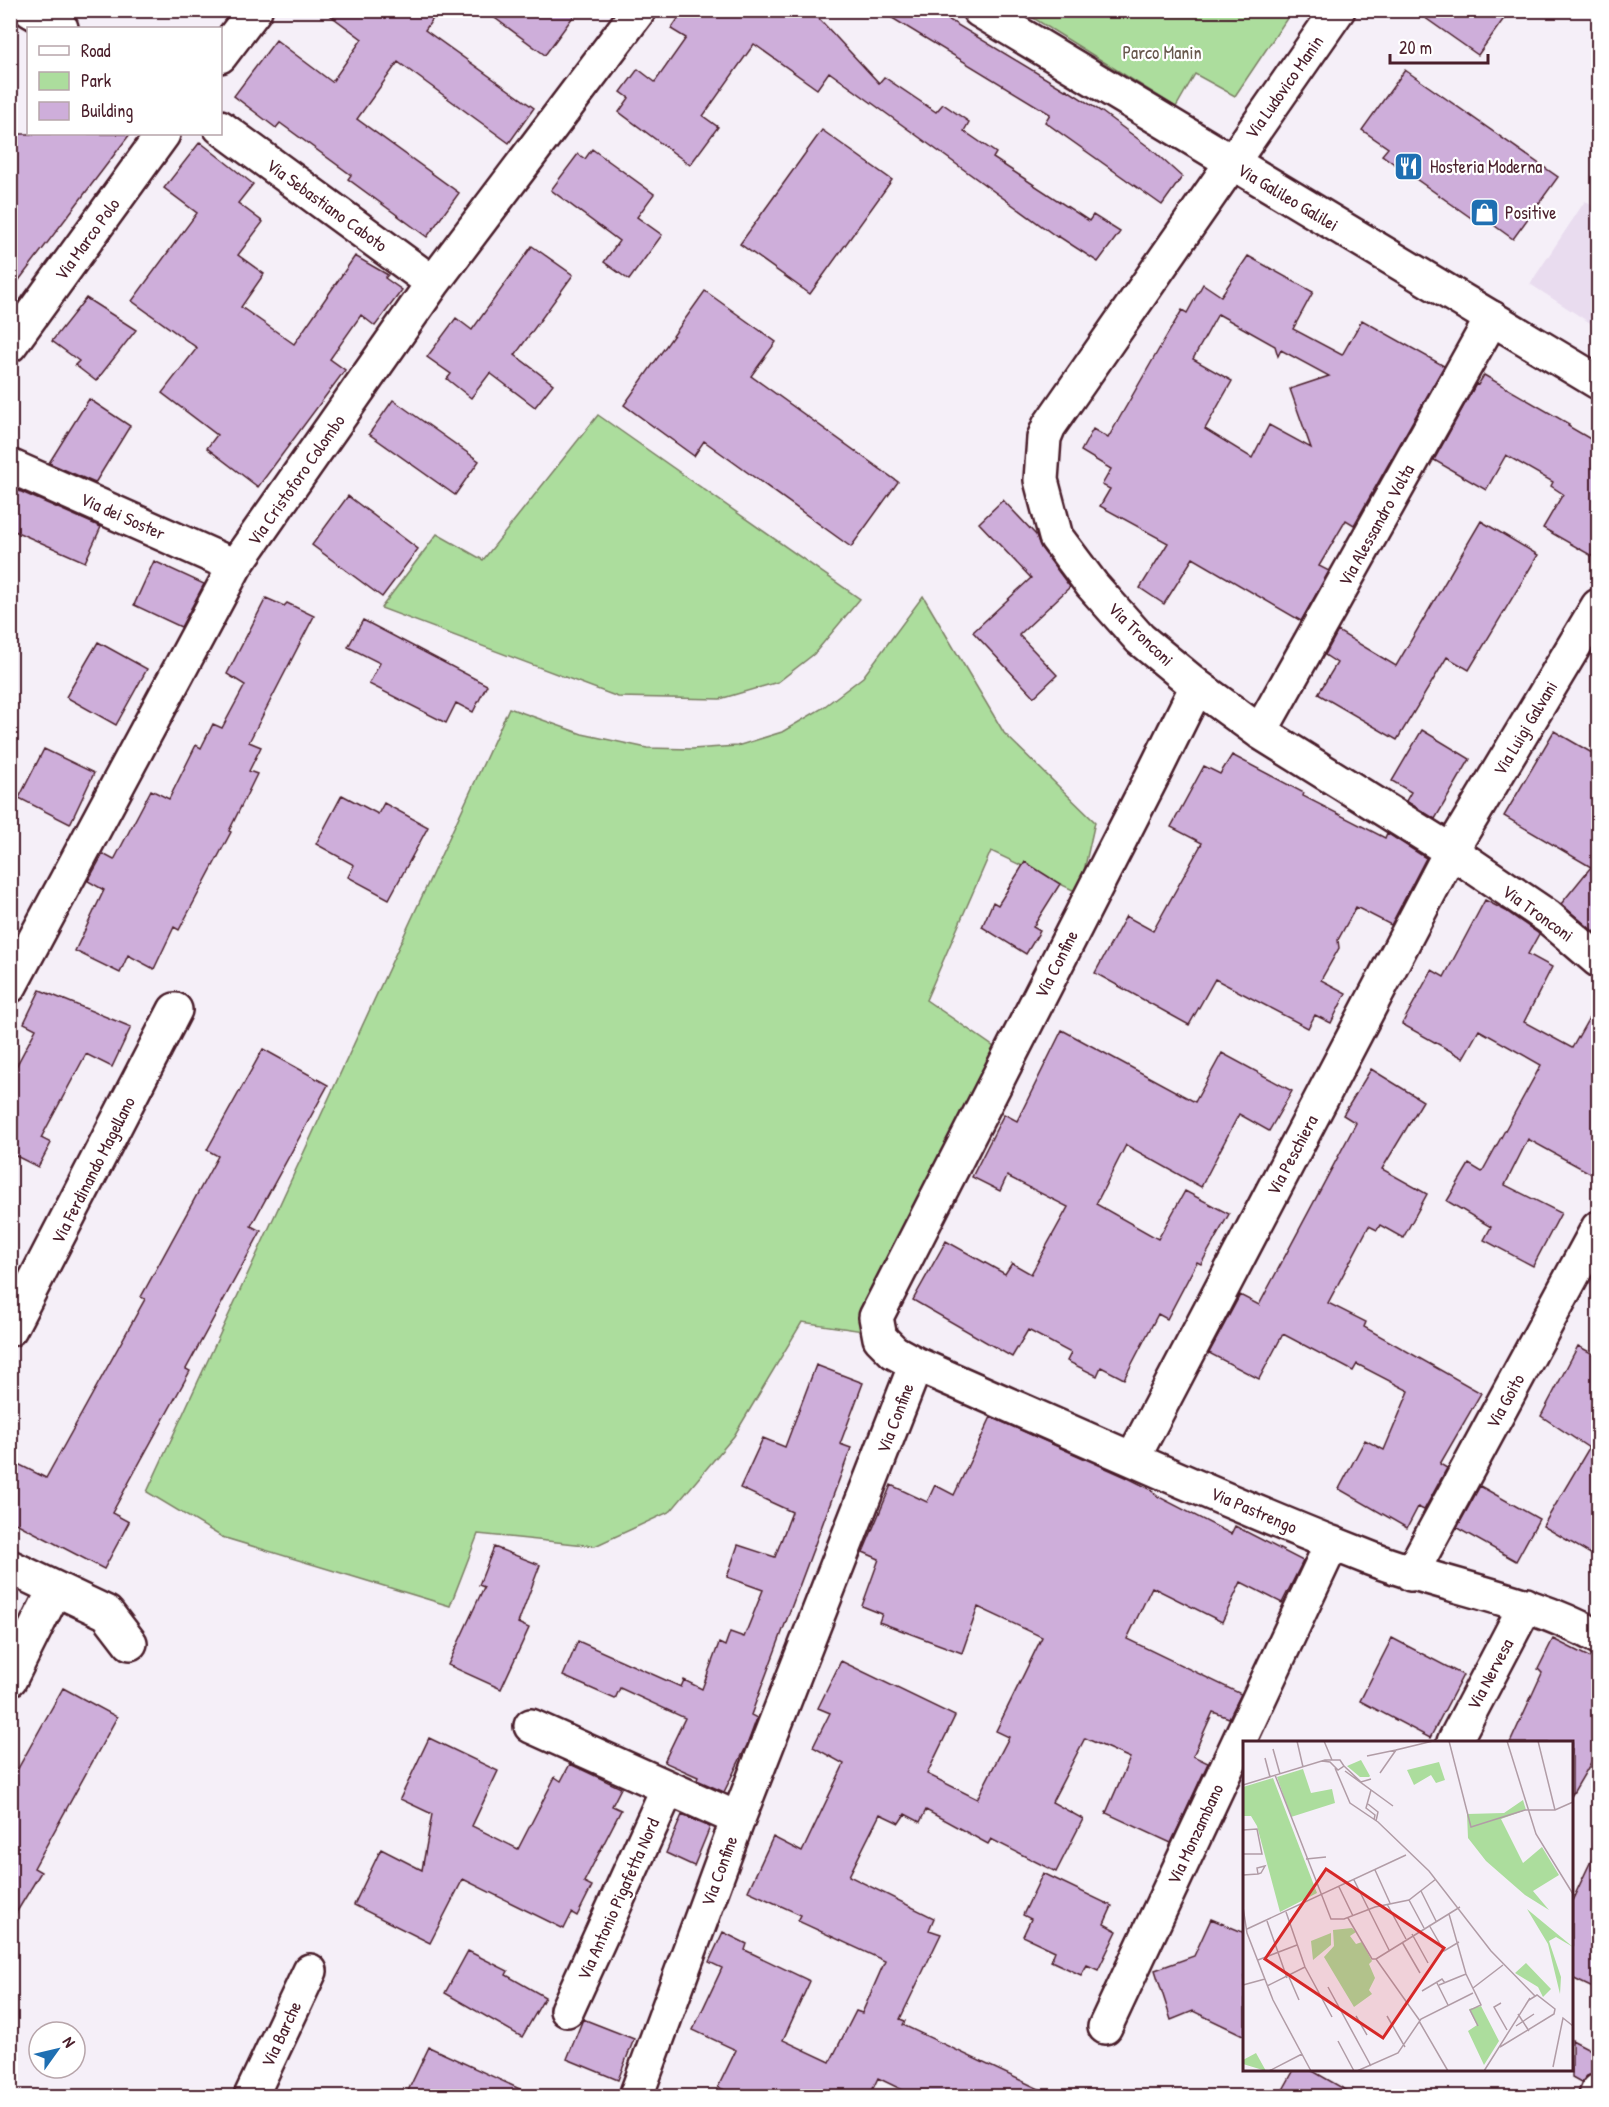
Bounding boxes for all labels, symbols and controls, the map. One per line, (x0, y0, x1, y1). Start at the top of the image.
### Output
legend (27, 27, 222, 135)
scale bar (1390, 27, 1488, 65)
street label: Via Ludovico Manin (1239, 30, 1329, 144)
text: 20 m (1399, 35, 1432, 60)
text: Road (81, 38, 111, 63)
park label: Parco Manin (1122, 40, 1202, 65)
text: Park (81, 68, 112, 93)
text: Building (81, 98, 133, 123)
restaurant icon: Hosteria Moderna (1393, 150, 1425, 182)
street label: Via Sebastiano Caboto (261, 153, 393, 257)
place label: Hosteria Moderna (1430, 154, 1542, 179)
street label: Via Galileo Galilei (1233, 157, 1343, 237)
street label: Via Marco Polo (49, 193, 125, 285)
shop icon: Positive (1468, 196, 1500, 228)
place label: Positive (1505, 200, 1556, 225)
street label: Via Cristoforo Colombo (241, 409, 351, 551)
street label: Via Alessandro Volta (1332, 460, 1420, 590)
street label: Via dei Soster (77, 486, 169, 546)
street label: Via Tronconi (1103, 596, 1179, 672)
street label: Via Luigi Galvani (1487, 676, 1563, 780)
street label: Via Tronconi (1497, 879, 1579, 947)
street label: Via Confine (1028, 926, 1084, 1002)
street label: Via Ferdinando Magellano (45, 1092, 141, 1248)
street label: Via Peschiera (1260, 1110, 1324, 1200)
street label: Via Goito (1480, 1369, 1530, 1433)
street label: Via Confine (870, 1379, 920, 1457)
street label: Via Pastrengo (1207, 1481, 1301, 1539)
street label: Via Nervesa (1461, 1634, 1519, 1714)
inset map (1243, 1741, 1573, 2071)
street label: Via Monzambano (1161, 1780, 1229, 1888)
street label: Via Antonio Pigafetta Nord (571, 1814, 665, 1984)
street label: Via Confine (695, 1832, 743, 1910)
street label: Via Barche (255, 1997, 307, 2071)
north arrow (27, 2020, 87, 2080)
text: N (58, 2032, 81, 2052)

